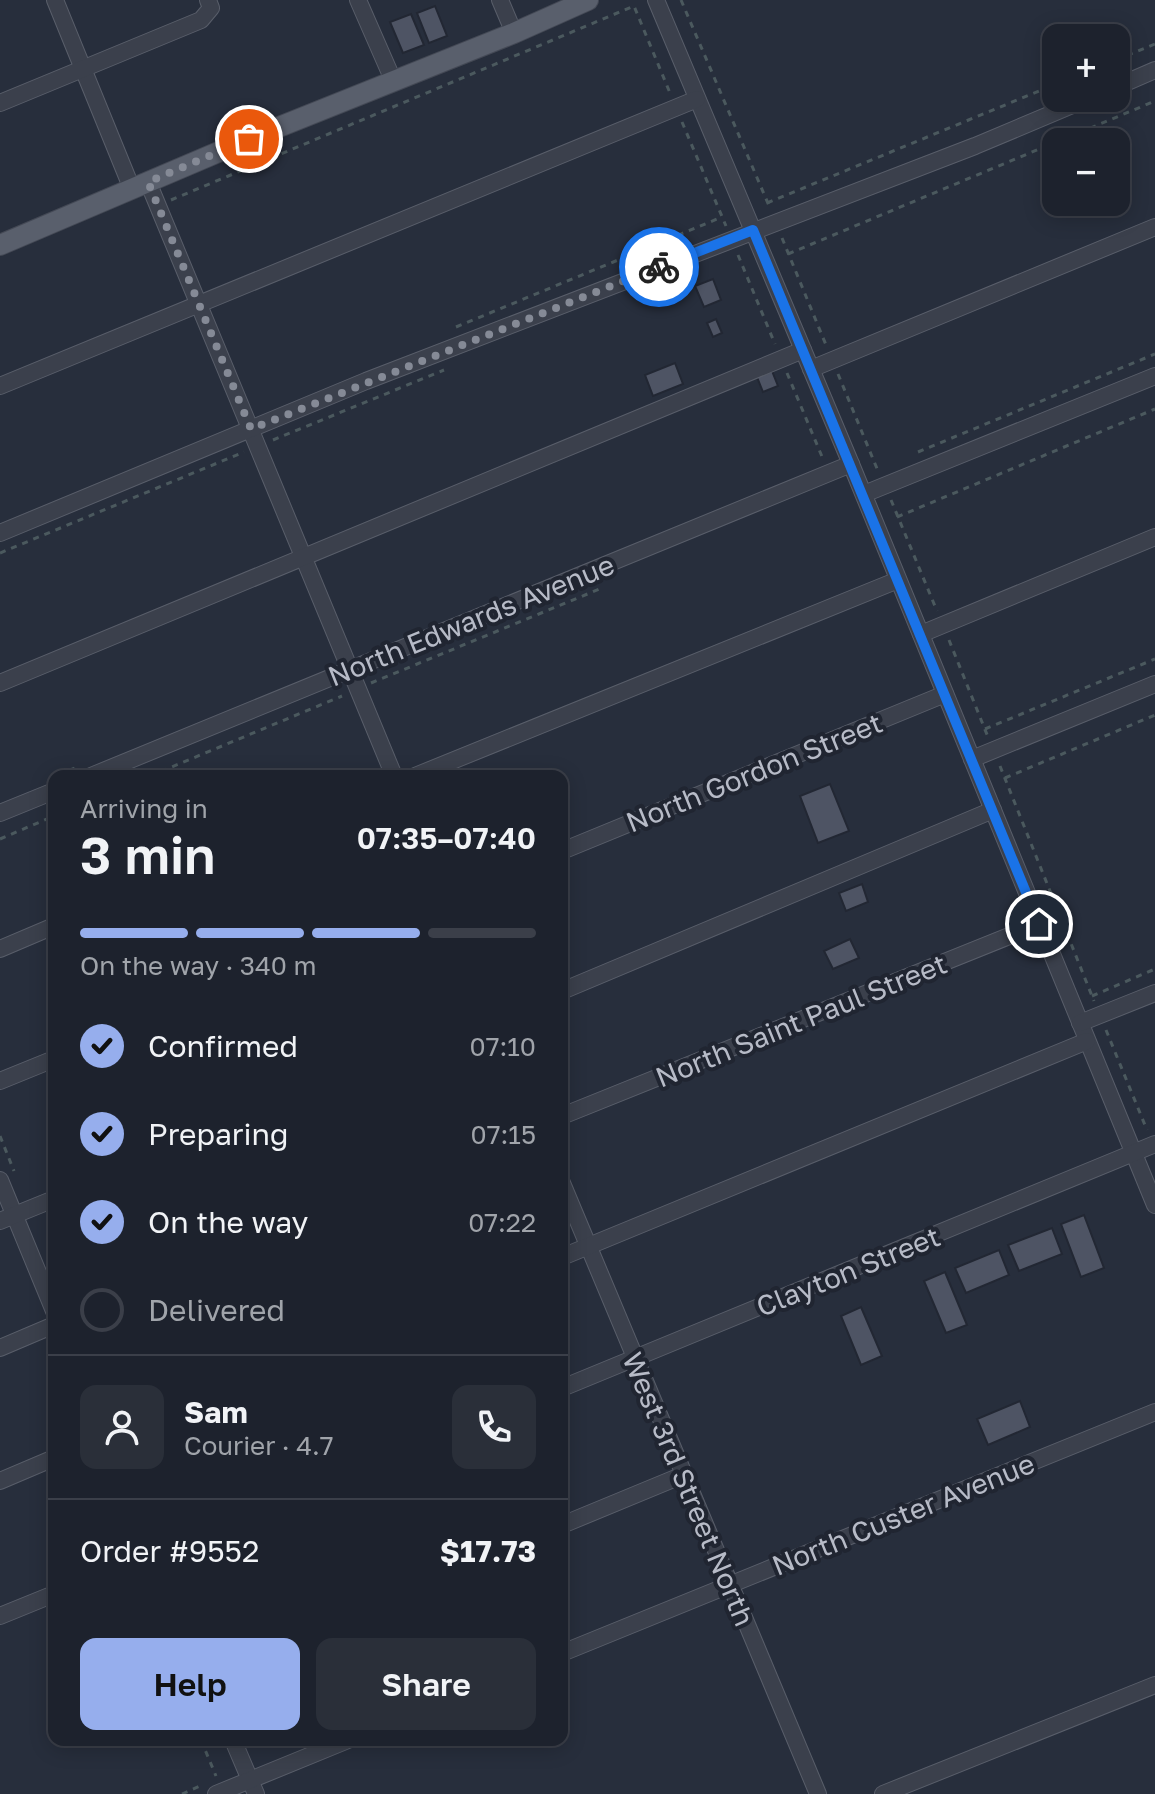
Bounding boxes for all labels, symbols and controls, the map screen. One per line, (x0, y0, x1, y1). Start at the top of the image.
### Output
map controls (1042, 24, 1130, 216)
button: + (1042, 24, 1130, 112)
pin (215, 105, 283, 173)
icon: bag (227, 117, 271, 161)
button: − (1042, 128, 1130, 216)
courier (619, 227, 699, 307)
icon: bike (637, 245, 681, 289)
street label: North Edwards Avenue (323, 547, 619, 693)
street label: North Gordon Street (621, 706, 887, 838)
text: Arriving in (80, 793, 208, 824)
text: 07:35–07:40 (357, 820, 536, 856)
text: 3 min (80, 823, 215, 885)
pin (1005, 890, 1073, 958)
icon: home (1017, 902, 1061, 946)
street label: North Saint Paul Street (651, 946, 951, 1094)
text: On the way · 340 m (80, 950, 316, 981)
icon: check (80, 1024, 124, 1068)
text: Confirmed (148, 1028, 298, 1064)
text: 07:10 (470, 1031, 536, 1062)
icon: check (80, 1112, 124, 1156)
text: Preparing (148, 1116, 289, 1152)
text: 07:15 (471, 1119, 536, 1150)
icon: check (80, 1200, 124, 1244)
text: On the way (148, 1204, 308, 1240)
text: 07:22 (468, 1207, 536, 1238)
street label: Clayton Street (751, 1219, 945, 1323)
text: Delivered (148, 1292, 285, 1328)
street label: West 3rd Street North (616, 1347, 762, 1631)
button: person (80, 1385, 164, 1469)
button: phone (452, 1385, 536, 1469)
text: Sam (184, 1394, 248, 1430)
text: Courier · 4.7 (184, 1430, 334, 1461)
street label: North Custer Avenue (767, 1446, 1039, 1582)
text: Order #9552 (80, 1533, 259, 1569)
text: $17.73 (440, 1533, 536, 1569)
button: Help (80, 1638, 300, 1730)
button: Share (316, 1638, 536, 1730)

